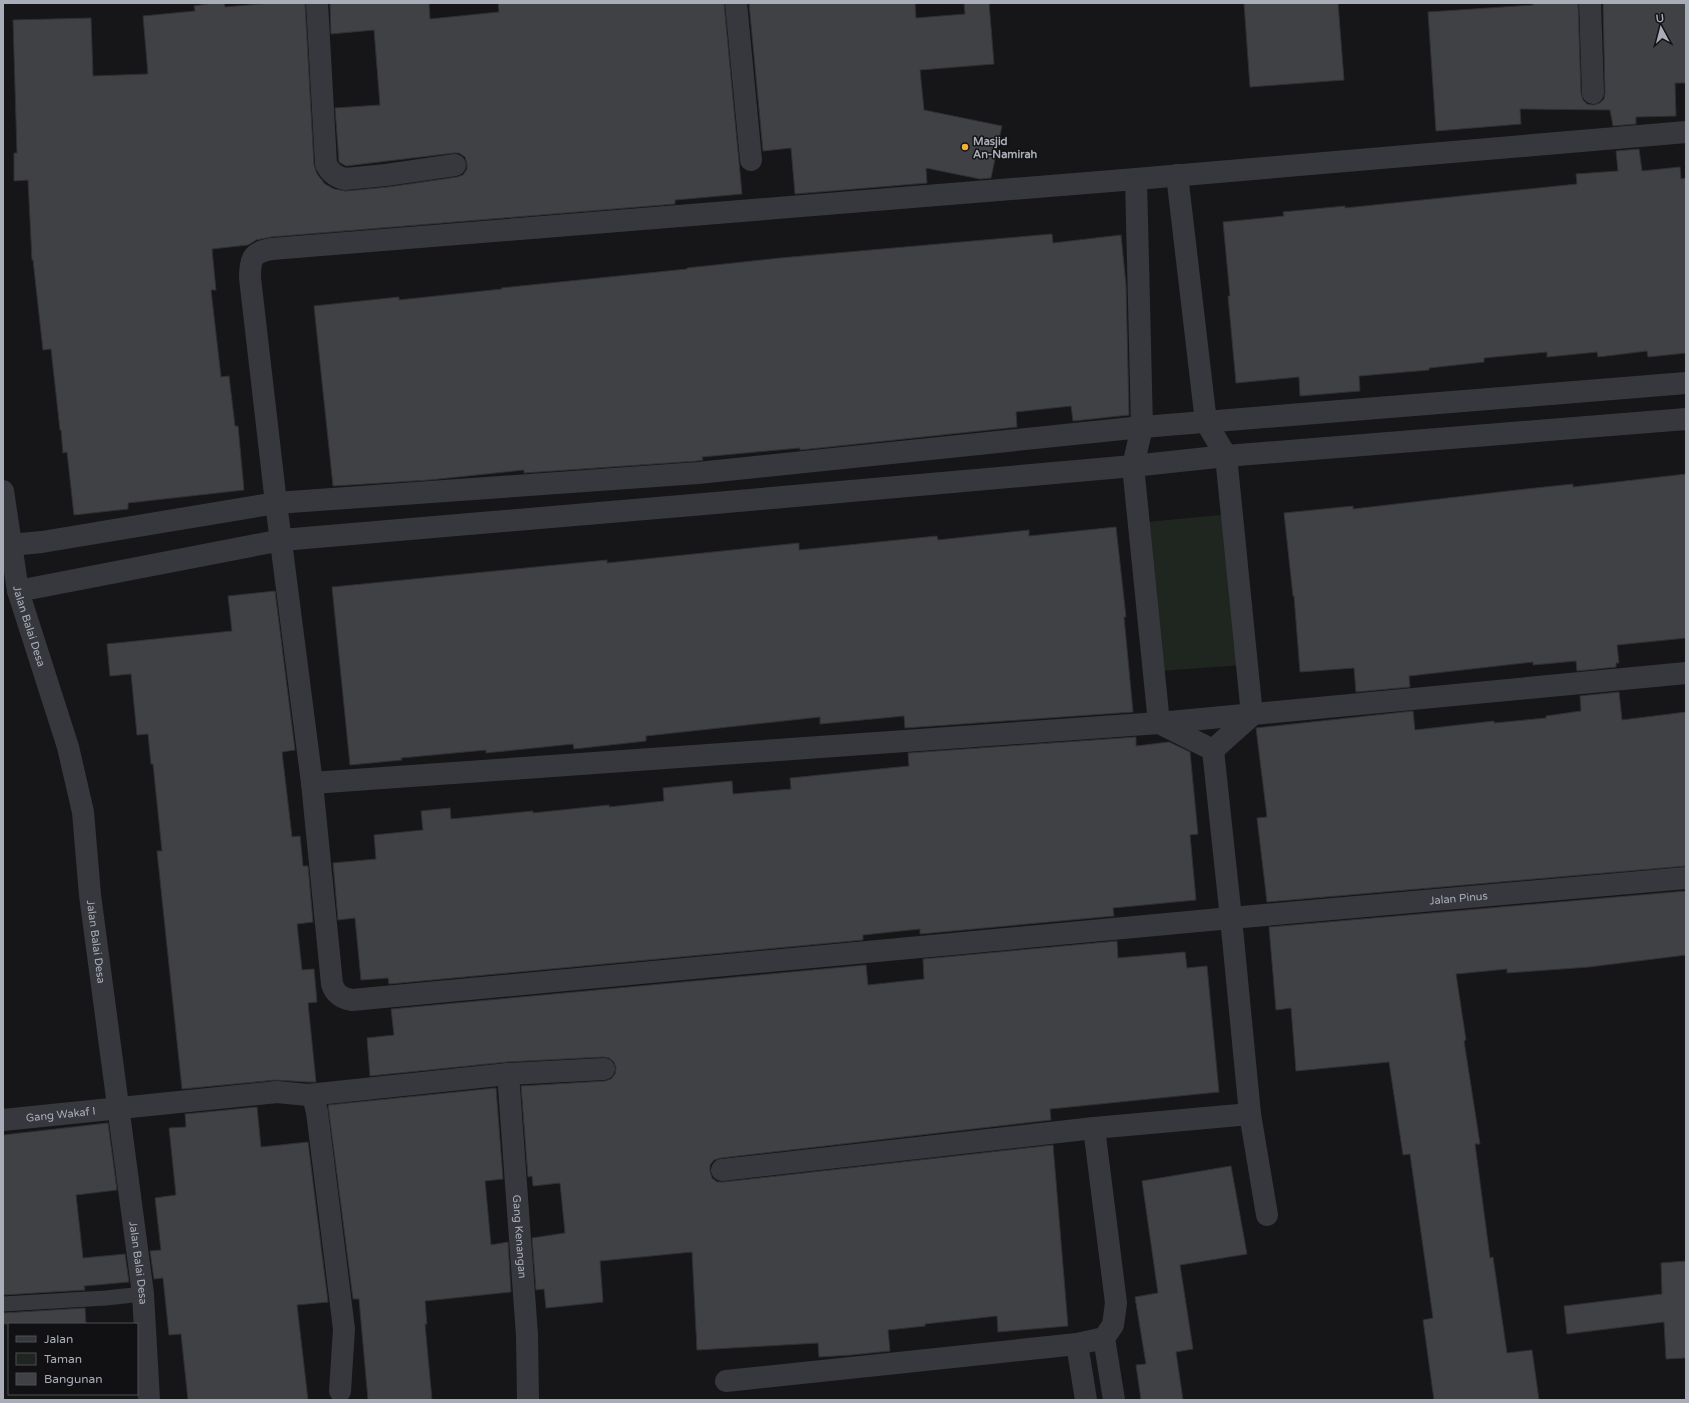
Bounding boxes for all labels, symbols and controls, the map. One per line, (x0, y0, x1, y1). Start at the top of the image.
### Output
north arrow (1641, 8, 1681, 48)
text: U (1655, 12, 1665, 26)
place label: Masjid An-Namirah (973, 135, 1038, 161)
marker: Masjid An-Namirah (960, 142, 970, 152)
street label: Jalan Balai Desa (10, 585, 48, 668)
street label: Jalan Pinus (1429, 889, 1488, 908)
street label: Jalan Balai Desa (84, 899, 108, 984)
street label: Gang Wakaf I (25, 1105, 96, 1125)
street label: Gang Kenangan (510, 1194, 529, 1279)
street label: Jalan Balai Desa (126, 1220, 150, 1305)
legend (8, 1323, 138, 1395)
text: Jalan (44, 1332, 73, 1346)
text: Taman (44, 1352, 82, 1366)
text: Bangunan (44, 1372, 103, 1386)

